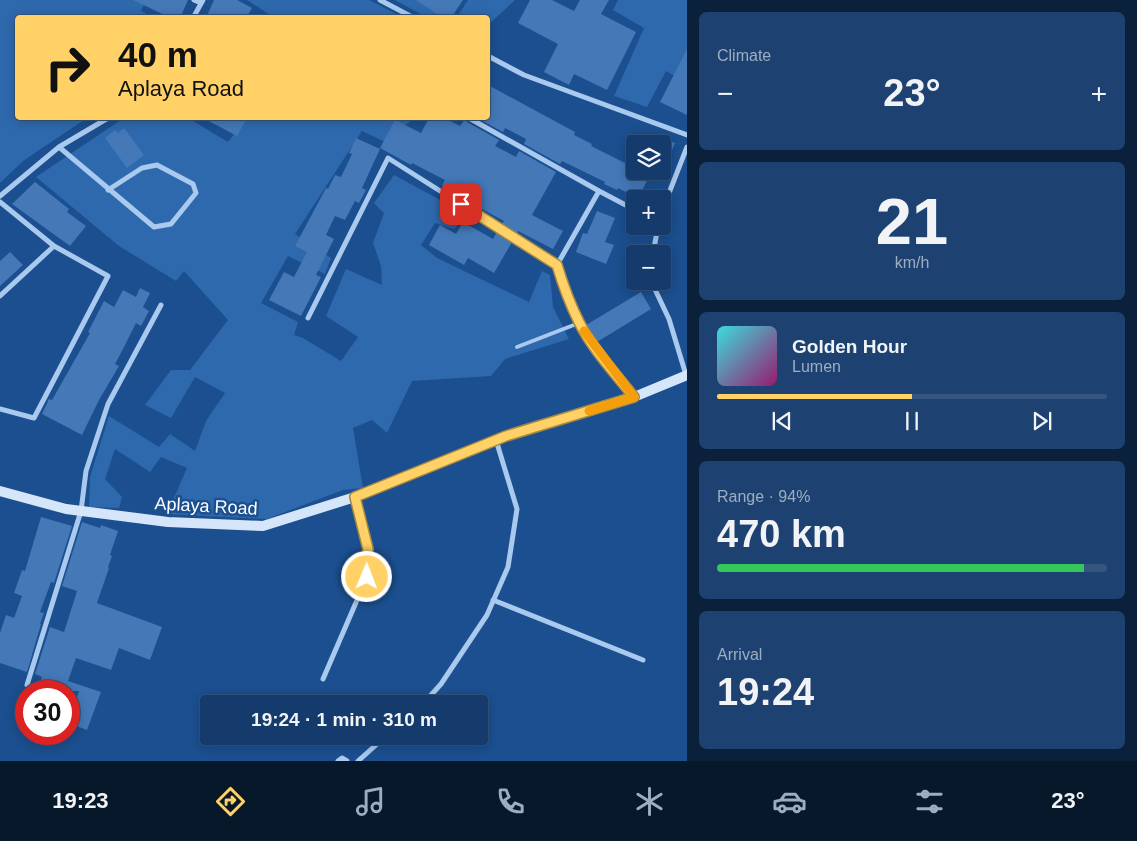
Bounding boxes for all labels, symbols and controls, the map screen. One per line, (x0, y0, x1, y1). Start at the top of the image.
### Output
icon: right (35, 35, 100, 100)
text: 40 m (118, 35, 198, 74)
text: Climate (717, 47, 771, 64)
text: 23° (883, 72, 941, 114)
text: Aplaya Road (118, 76, 244, 101)
text: − (717, 78, 733, 109)
text: + (1091, 78, 1107, 109)
map controls (626, 135, 671, 290)
button: layers (626, 135, 671, 180)
pin (440, 183, 482, 225)
text: 21 (876, 185, 948, 258)
icon: arrive (447, 190, 475, 218)
button: + (626, 190, 671, 235)
button: − (626, 245, 671, 290)
text: km/h (895, 254, 929, 271)
text: Golden Hour (792, 336, 907, 357)
text: Lumen (792, 358, 841, 375)
icon: previous (768, 407, 796, 435)
icon: pause (898, 407, 926, 435)
icon: next (1028, 407, 1056, 435)
text: Range · 94% (717, 488, 810, 505)
street label: Aplaya Road (154, 493, 258, 519)
text: 470 km (717, 513, 846, 555)
position arrow (340, 550, 392, 602)
text: Arrival (717, 646, 762, 663)
text: 19:24 (717, 671, 814, 713)
speed limit sign: 30 (15, 680, 80, 745)
text: 19:24 · 1 min · 310 m (251, 709, 437, 730)
icon: directions (213, 784, 248, 819)
icon: music (353, 784, 388, 819)
icon: phone (493, 784, 528, 819)
icon: climate (632, 784, 667, 819)
icon: car (772, 784, 807, 819)
icon: filters (912, 784, 947, 819)
text: 19:23 (52, 788, 109, 813)
text: 23° (1051, 788, 1085, 813)

